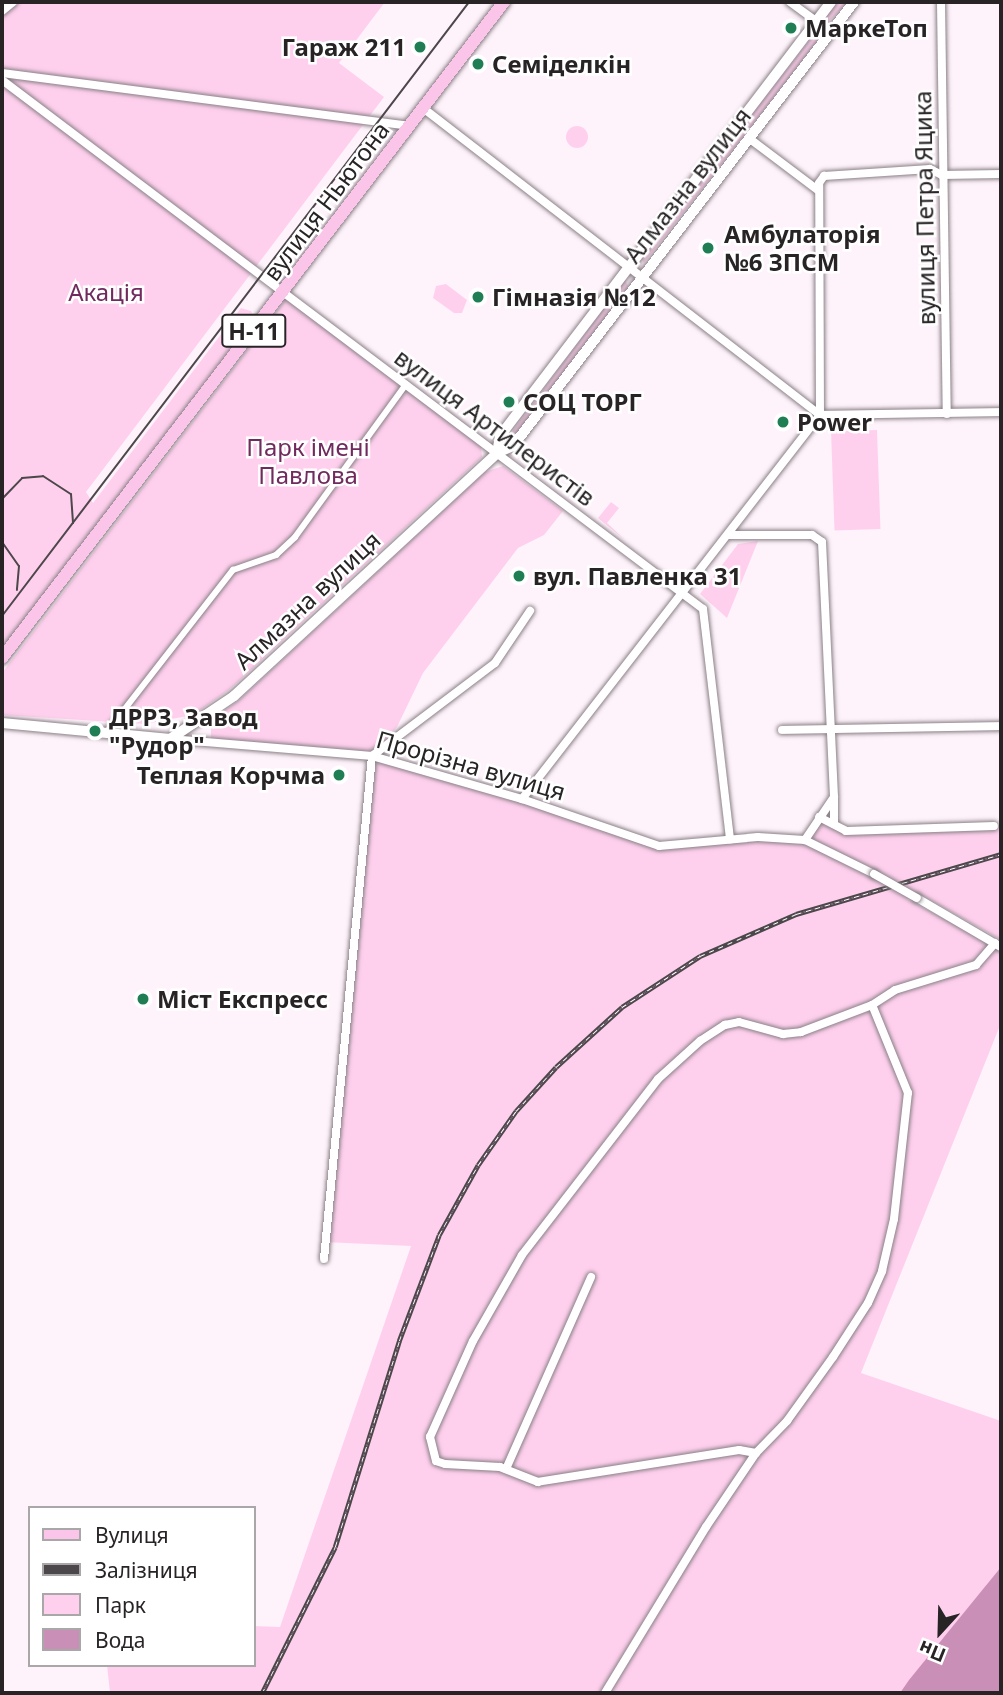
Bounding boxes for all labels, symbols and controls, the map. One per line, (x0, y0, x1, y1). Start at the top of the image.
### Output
place label: МаркеТоп (805, 14, 928, 42)
marker: МаркеТоп (783, 20, 799, 36)
place label: Гараж 211 (282, 33, 406, 61)
marker: Гараж 211 (412, 39, 428, 55)
place label: Семіделкін (492, 50, 631, 78)
marker: Семіделкін (470, 56, 486, 72)
street label: вулиця Петра Яцика (908, 91, 940, 325)
street label: Алмазна вулиця (617, 102, 757, 268)
street label: вулиця Ньютона (257, 116, 395, 286)
place label: Амбулаторія №6 ЗПСМ (724, 220, 880, 276)
marker: Амбулаторія №6 ЗПСМ (698, 238, 718, 258)
park label: Акація (68, 278, 144, 306)
place label: Гімназія №12 (492, 283, 656, 311)
marker: Гімназія №12 (470, 289, 486, 305)
road number: Н-11 (221, 312, 287, 350)
street label: вулиця Артилеристів (389, 342, 601, 512)
place label: СОЦ ТОРГ (523, 388, 642, 416)
marker: СОЦ ТОРГ (501, 394, 517, 410)
place label: Power (797, 408, 872, 436)
marker: Power (775, 414, 791, 430)
park label: Парк імені Павлова (246, 433, 370, 489)
street label: Алмазна вулиця (228, 525, 386, 675)
place label: вул. Павленка 31 (533, 562, 741, 590)
marker: вул. Павленка 31 (511, 568, 527, 584)
place label: ДРРЗ, Завод "Рудор" (109, 703, 258, 759)
marker: ДРРЗ, Завод "Рудор" (87, 723, 103, 739)
street label: Прорізна вулиця (373, 724, 569, 806)
place label: Теплая Корчма (137, 761, 325, 789)
marker: Теплая Корчма (331, 767, 347, 783)
place label: Міст Експресс (157, 985, 328, 1013)
marker: Міст Експресс (135, 991, 151, 1007)
legend (28, 1506, 256, 1667)
text: Вулиця (95, 1521, 169, 1549)
text: Залізниця (95, 1556, 198, 1584)
text: Парк (95, 1591, 146, 1619)
north arrow (905, 1597, 975, 1667)
text: Вода (95, 1626, 145, 1654)
text: Пн (915, 1634, 950, 1669)

